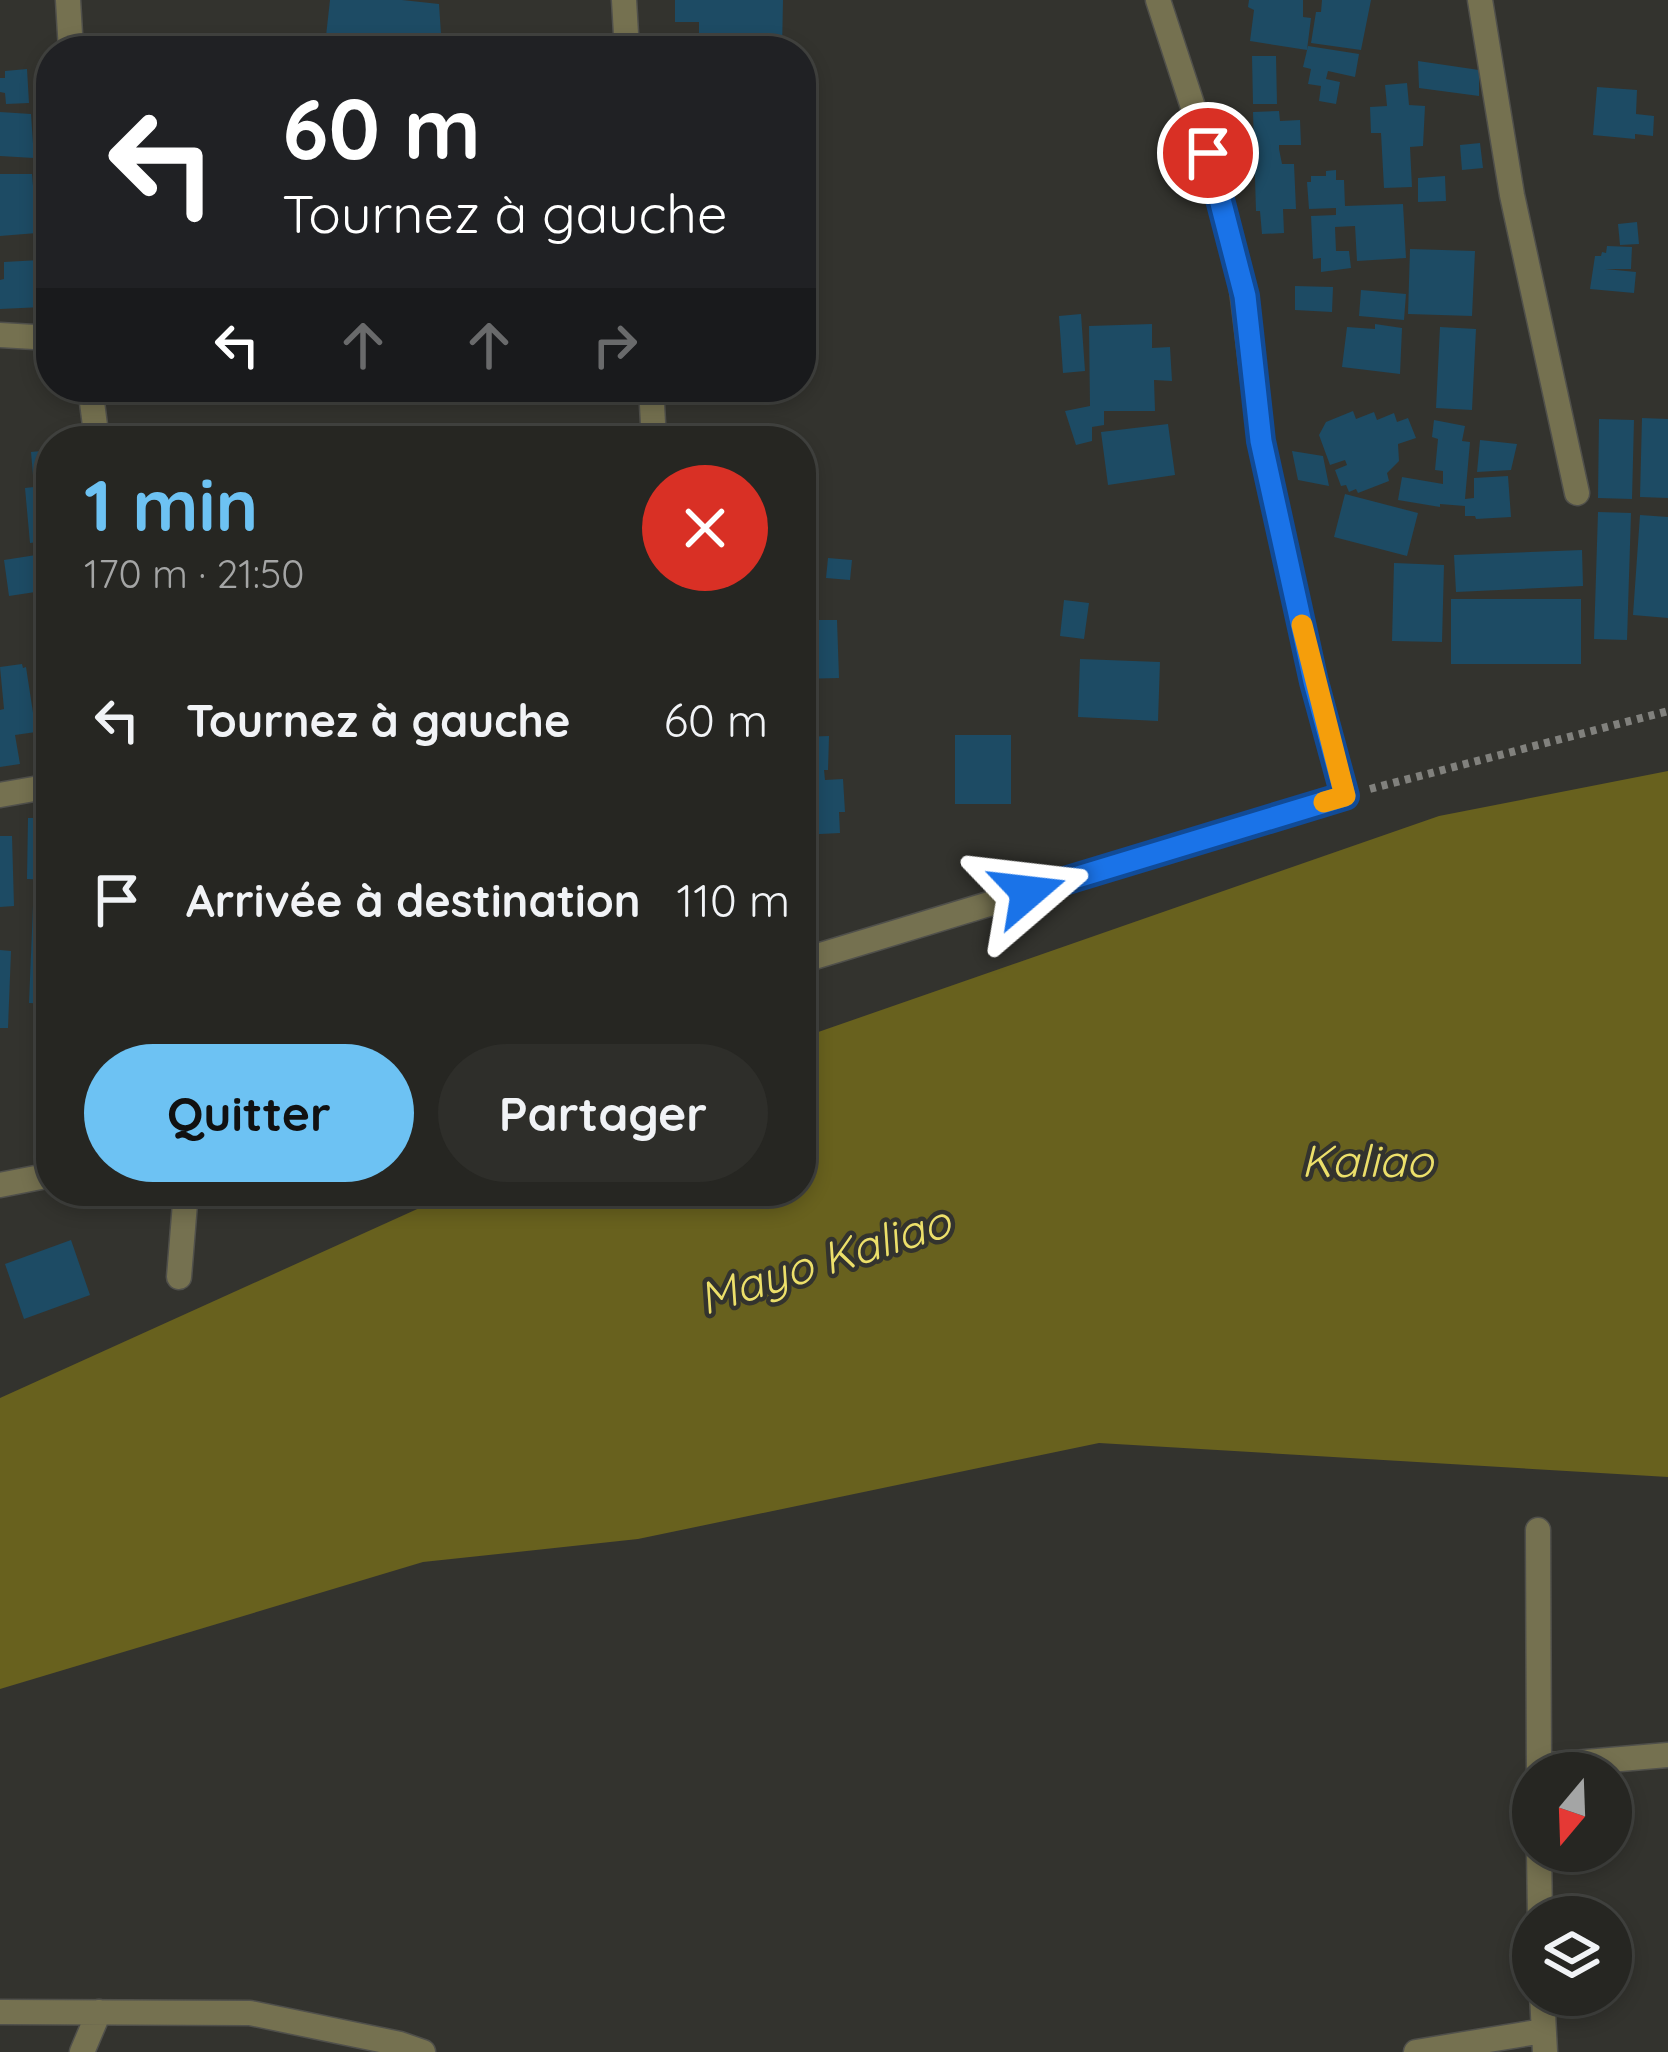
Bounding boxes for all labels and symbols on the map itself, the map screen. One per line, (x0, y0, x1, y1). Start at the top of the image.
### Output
pin (1157, 102, 1259, 204)
position arrow (965, 829, 1091, 955)
water label: Kaliao (1301, 1132, 1435, 1188)
water label: Mayo Kaliao (691, 1191, 959, 1326)
north arrow (1512, 1752, 1632, 1872)

